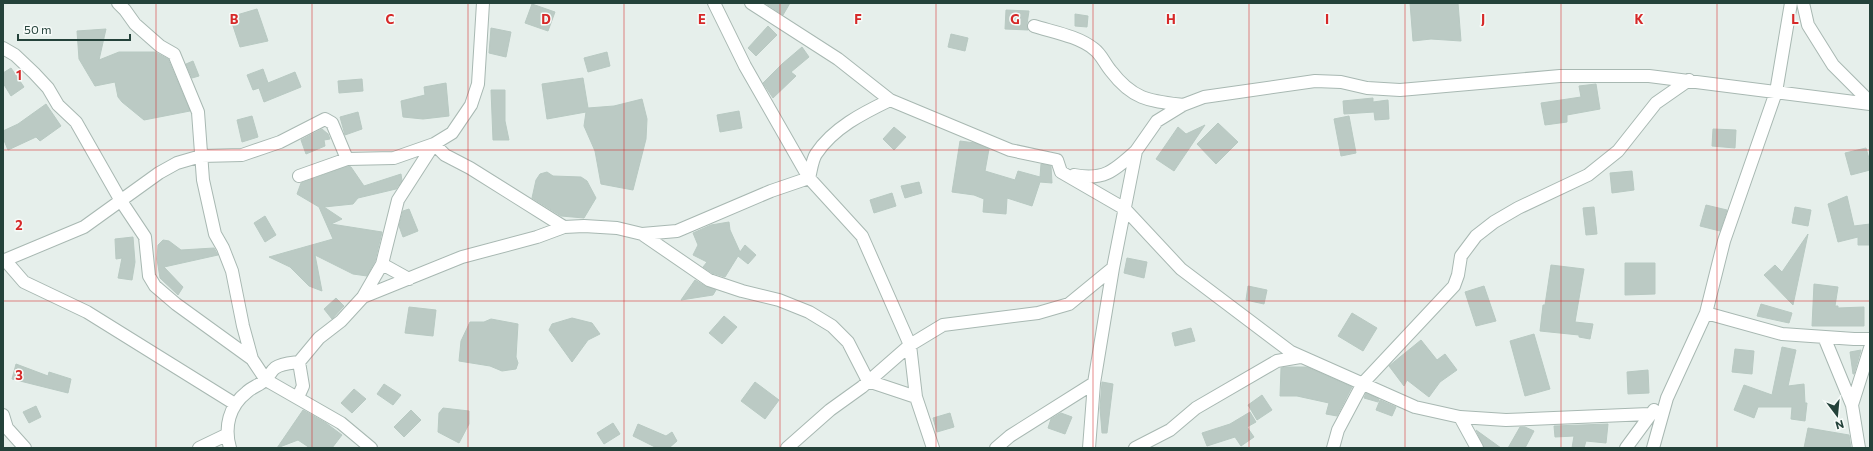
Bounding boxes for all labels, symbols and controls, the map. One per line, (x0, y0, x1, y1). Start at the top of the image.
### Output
text: B (230, 11, 239, 27)
text: C (386, 11, 395, 27)
text: D (541, 11, 551, 27)
text: E (698, 11, 706, 27)
text: F (854, 11, 862, 27)
text: G (1010, 11, 1020, 27)
text: H (1166, 11, 1176, 27)
text: I (1325, 11, 1329, 27)
text: J (1481, 11, 1485, 27)
text: K (1634, 11, 1644, 27)
text: L (1791, 11, 1799, 27)
scale bar (18, 16, 130, 42)
text: 50 m (24, 22, 52, 36)
text: 1 (16, 67, 22, 83)
text: 2 (15, 217, 23, 233)
text: 3 (15, 367, 23, 383)
north arrow (1817, 395, 1857, 435)
text: N (1834, 418, 1846, 432)

